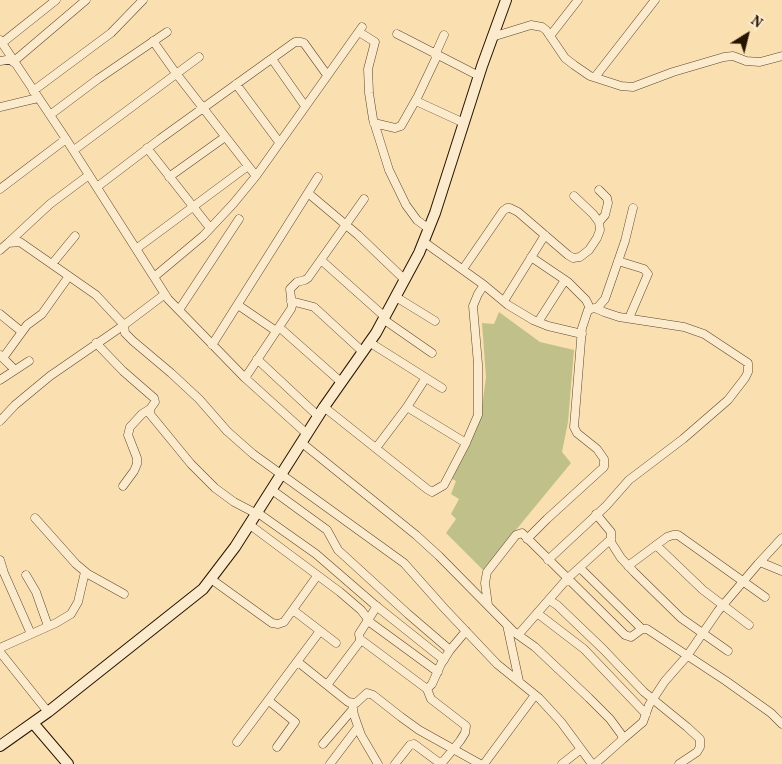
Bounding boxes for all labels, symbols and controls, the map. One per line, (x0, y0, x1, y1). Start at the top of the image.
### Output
north arrow (722, 10, 772, 60)
text: N (746, 12, 766, 33)

